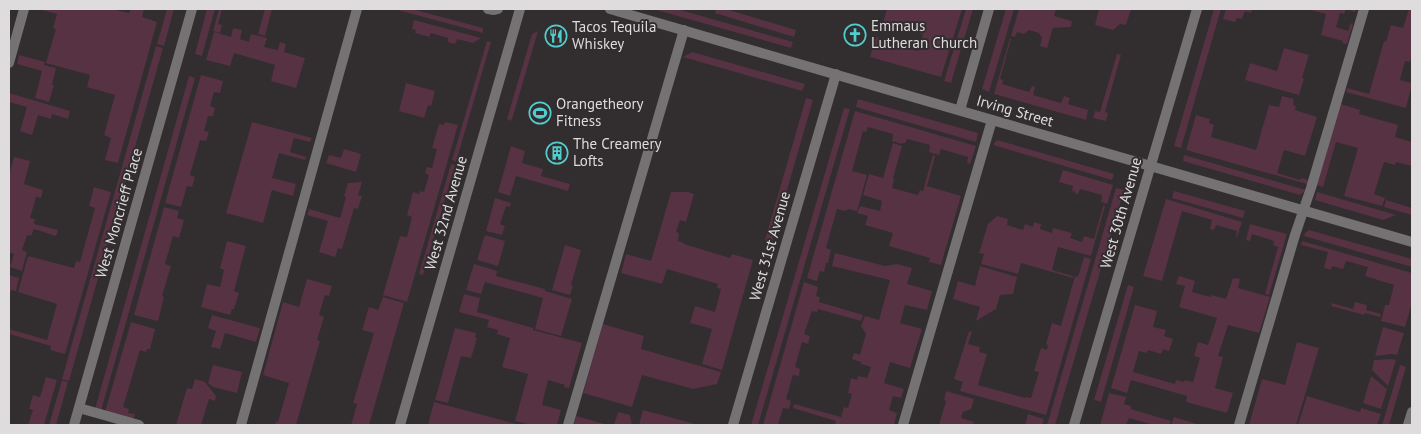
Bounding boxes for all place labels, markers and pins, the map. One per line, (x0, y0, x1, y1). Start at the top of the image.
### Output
place label: Emmaus Lutheran Church (871, 16, 977, 52)
place label: Tacos Tequila Whiskey (572, 17, 656, 53)
church icon: Emmaus Lutheran Church (843, 23, 867, 47)
restaurant icon: Tacos Tequila Whiskey (544, 24, 568, 48)
place label: Orangetheory Fitness (556, 94, 644, 130)
sports icon: Orangetheory Fitness (528, 101, 552, 125)
place label: The Creamery Lofts (573, 134, 662, 170)
building icon: The Creamery Lofts (545, 141, 569, 165)

